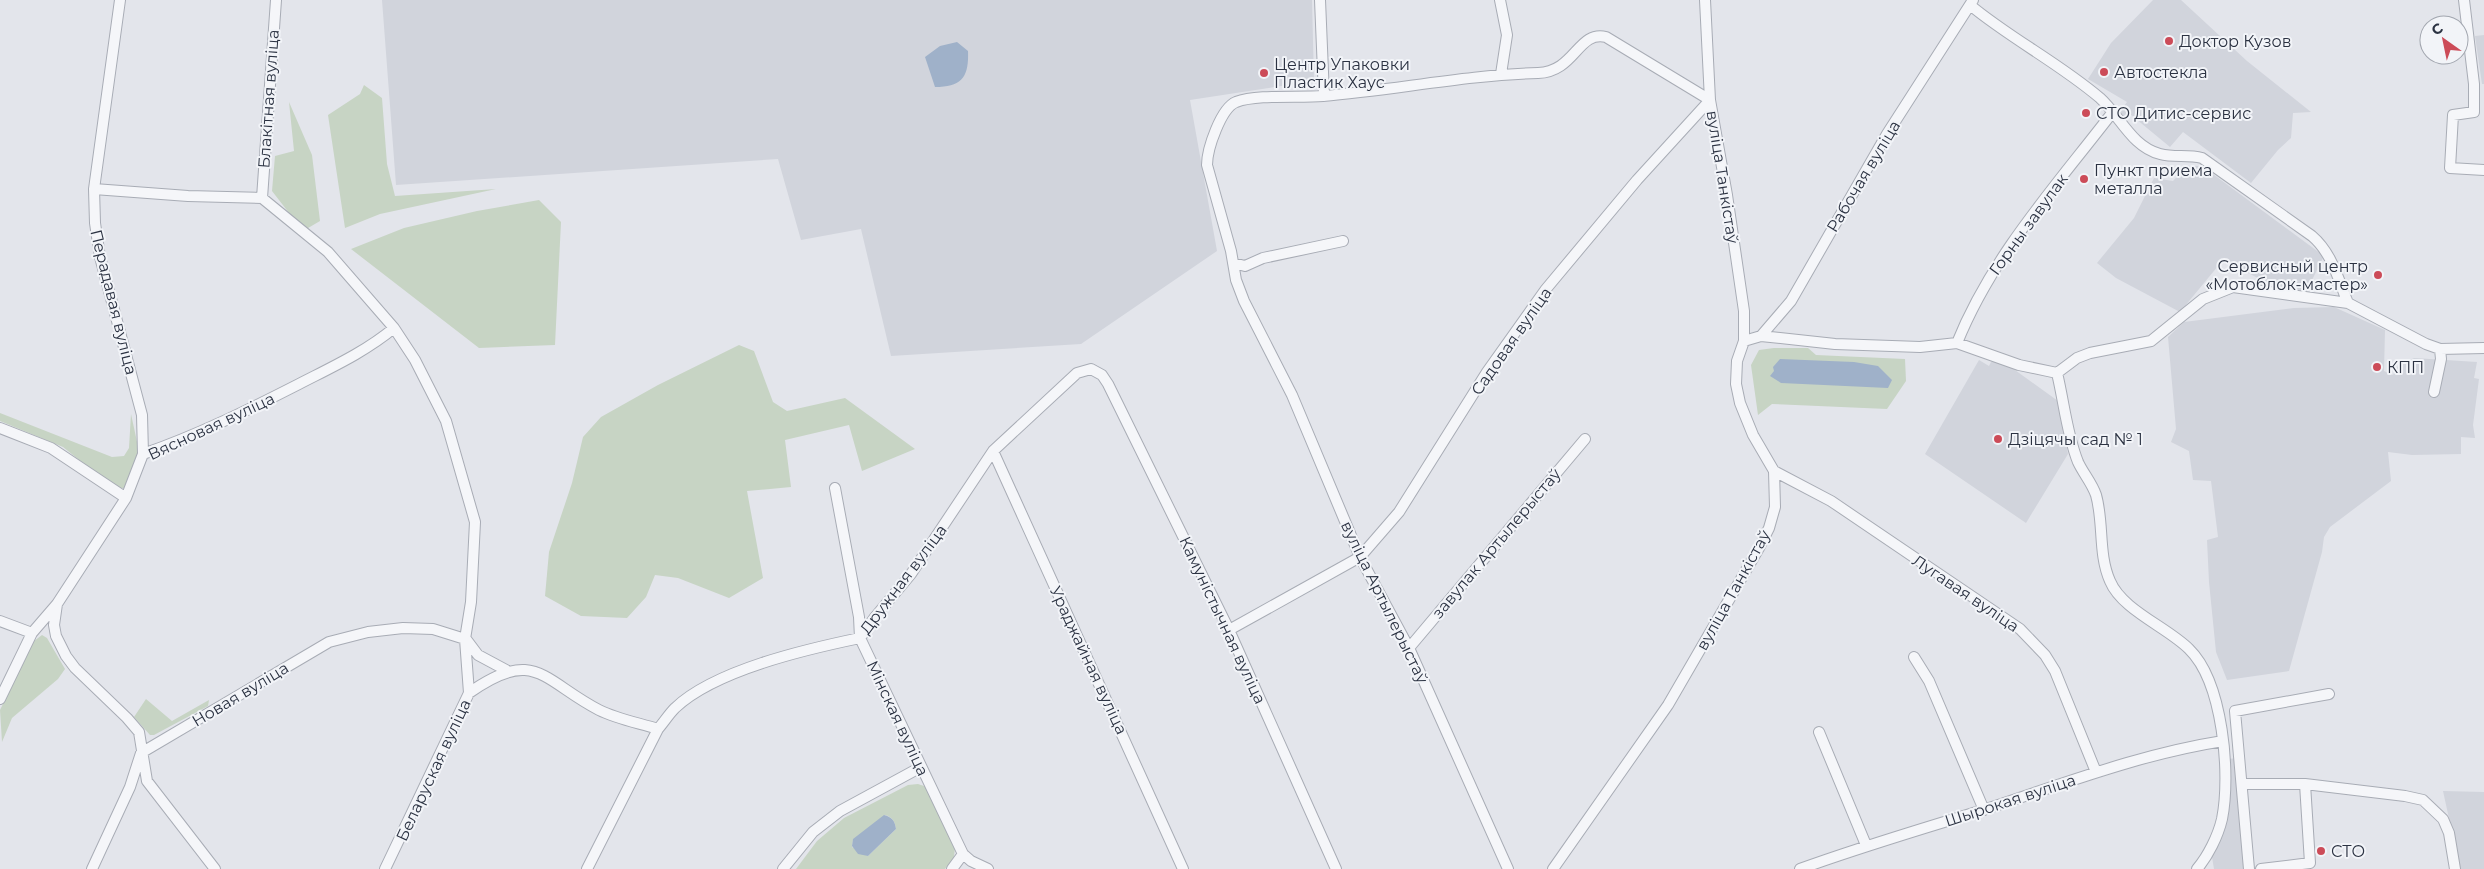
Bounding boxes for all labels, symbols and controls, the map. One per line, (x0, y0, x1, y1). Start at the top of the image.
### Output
north arrow (2419, 15, 2469, 65)
text: С (2428, 19, 2446, 39)
street label: Блакітная вуліца (254, 29, 283, 169)
place label: Доктор Кузов (2179, 32, 2292, 51)
marker: Доктор Кузов (2163, 35, 2175, 47)
place label: Центр Упаковки Пластик Хаус (1274, 55, 1410, 92)
place label: Автостекла (2114, 63, 2208, 82)
marker: Автостекла (2098, 66, 2110, 78)
marker: Центр Упаковки Пластик Хаус (1258, 67, 1270, 79)
place label: СТО Дитис-сервис (2096, 104, 2251, 123)
marker: СТО Дитис-сервис (2080, 107, 2092, 119)
street label: вуліца Танкістаў (1703, 109, 1742, 245)
street label: Рабочая вуліца (1823, 117, 1904, 236)
place label: Пункт приема металла (2094, 161, 2212, 198)
street label: Горны завулак (1985, 169, 2072, 279)
marker: Пункт приема металла (2078, 173, 2090, 185)
street label: Перадавая вуліца (86, 227, 141, 377)
place label: Сервисный центр «Мотоблок-мастер» (2205, 257, 2368, 294)
marker: Сервисный центр «Мотоблок-мастер» (2372, 269, 2384, 281)
street label: Садовая вуліца (1467, 284, 1556, 399)
place label: КПП (2387, 358, 2424, 377)
marker: КПП (2371, 361, 2383, 373)
street label: Вясновая вуліца (145, 389, 278, 464)
place label: Дзіцячы сад № 1 (2008, 430, 2143, 449)
marker: Дзіцячы сад № 1 (1992, 433, 2004, 445)
street label: завулак Артылерыстаў (1428, 464, 1565, 622)
street label: вуліца Артылерыстаў (1337, 518, 1432, 686)
street label: Дружная вуліца (856, 521, 951, 638)
street label: вуліца Танкістаў (1692, 527, 1774, 654)
street label: Камуністычная вуліца (1175, 533, 1270, 707)
street label: Лугавая вуліца (1909, 551, 2023, 636)
street label: Ураджайная вуліца (1046, 583, 1131, 737)
street label: Новая вуліца (189, 658, 292, 731)
street label: Мінская вуліца (863, 658, 933, 779)
street label: Беларуская вуліца (392, 696, 475, 844)
street label: Шырокая вуліца (1942, 770, 2078, 831)
place label: СТО (2331, 842, 2365, 861)
marker: СТО (2315, 845, 2327, 857)

